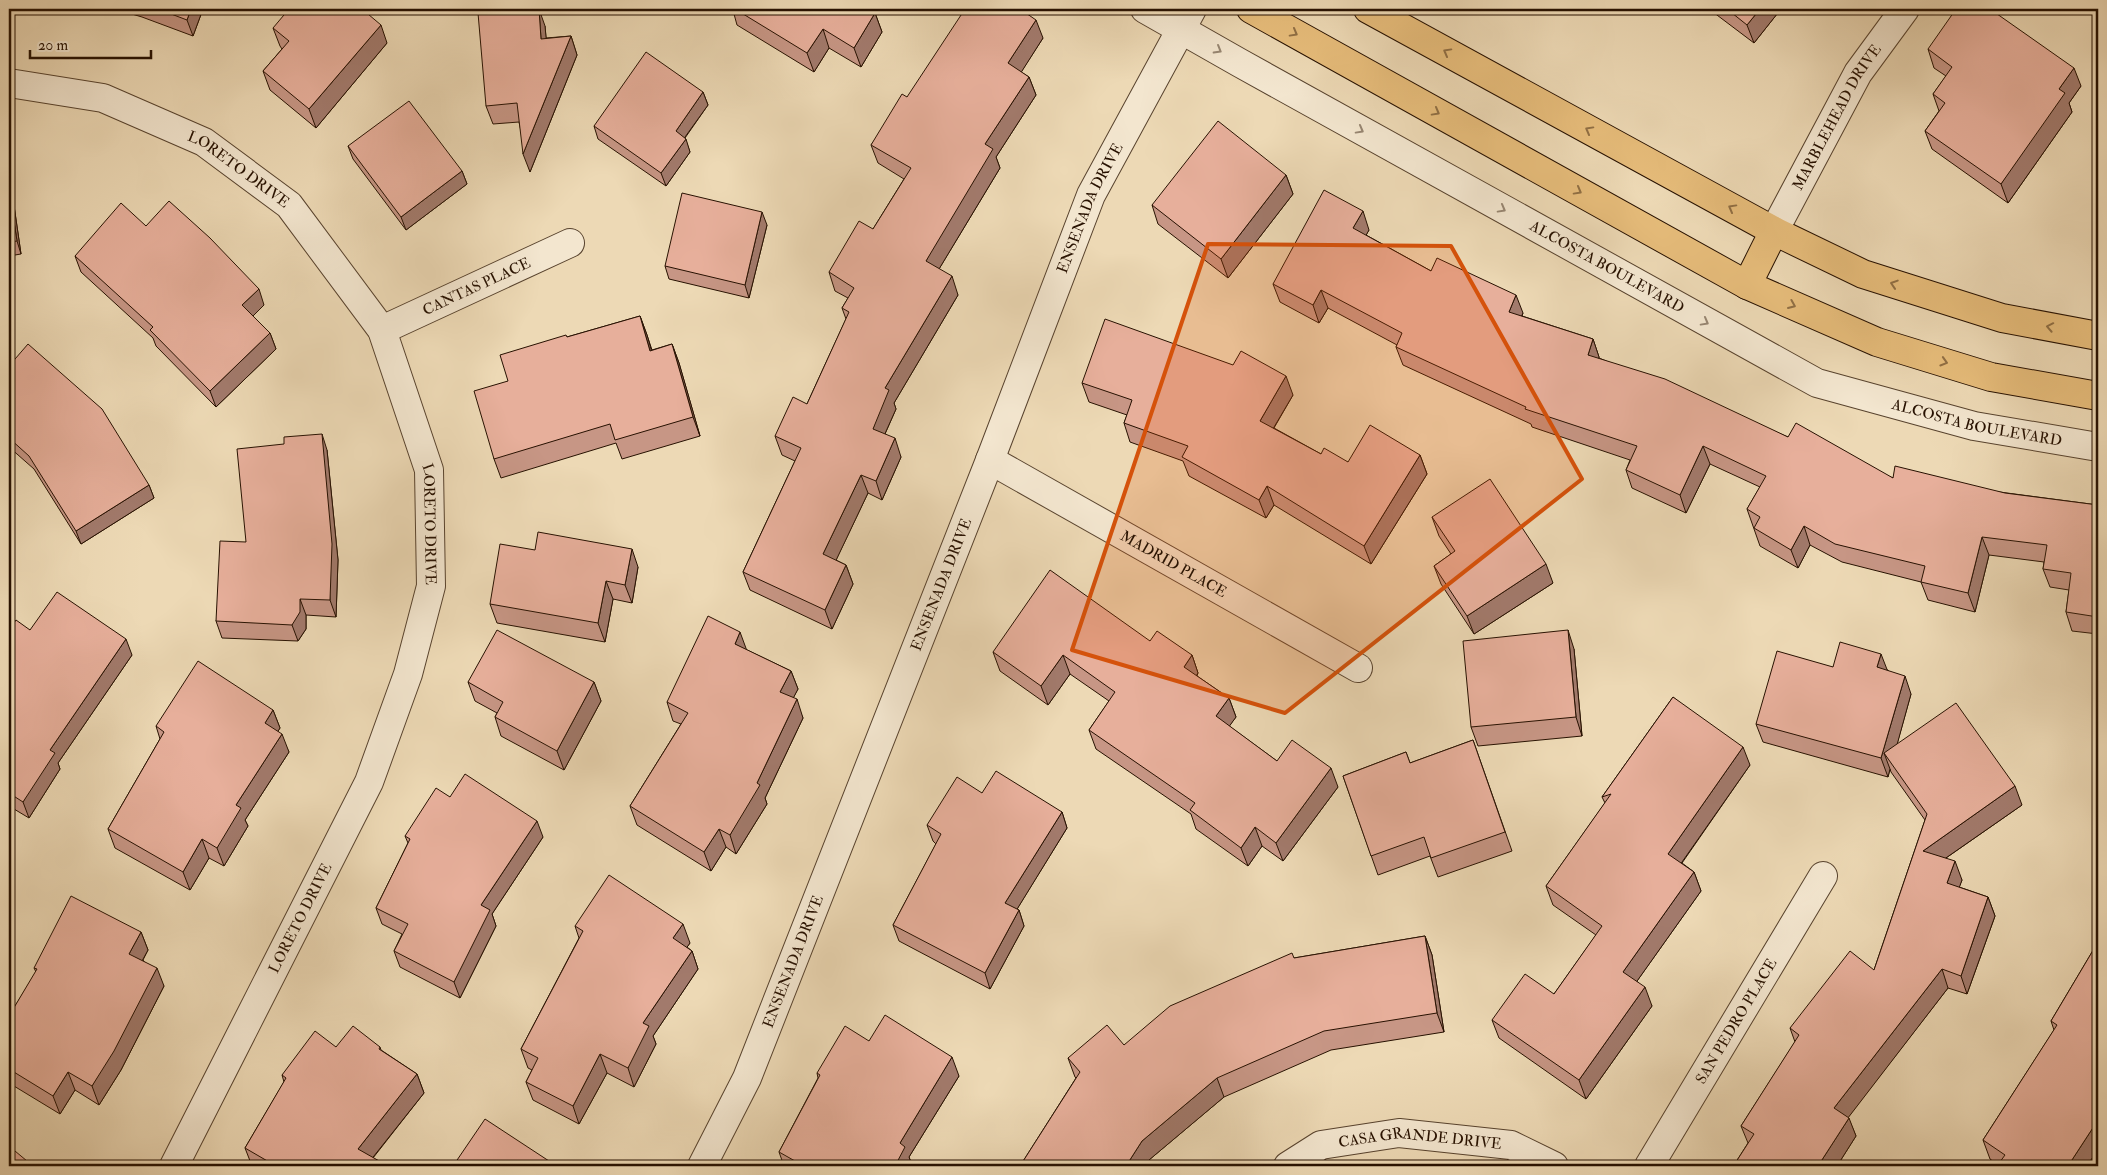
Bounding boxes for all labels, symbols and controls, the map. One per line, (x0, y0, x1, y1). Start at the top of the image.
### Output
one-way arrow (1289, 26, 1298, 36)
scale bar (30, 28, 151, 60)
text: 20 m (38, 36, 68, 55)
street label: MARBLEHEAD DRIVE (1788, 41, 1886, 194)
one-way arrow (1212, 44, 1221, 54)
one-way arrow (1443, 48, 1452, 58)
one-way arrow (1431, 105, 1440, 115)
one-way arrow (1354, 123, 1363, 133)
one-way arrow (1586, 126, 1595, 136)
street label: LORETO DRIVE (184, 127, 293, 212)
street label: ENSENADA DRIVE (1053, 140, 1128, 276)
one-way arrow (1572, 185, 1581, 195)
one-way arrow (1496, 202, 1505, 212)
one-way arrow (1728, 204, 1737, 214)
street label: ALCOSTA BOULEVARD (1525, 216, 1687, 317)
street label: CANTAS PLACE (420, 254, 534, 320)
one-way arrow (1890, 280, 1899, 290)
one-way arrow (1787, 298, 1796, 309)
one-way arrow (1700, 315, 1709, 325)
one-way arrow (2046, 323, 2055, 333)
one-way arrow (1939, 357, 1947, 367)
street label: ALCOSTA BOULEVARD (1889, 395, 2063, 451)
street label: LORETO DRIVE (418, 461, 440, 585)
street label: ENSENADA DRIVE (907, 516, 976, 654)
street label: MADRID PLACE (1117, 527, 1230, 602)
street label: LORETO DRIVE (264, 860, 337, 977)
street label: ENSENADA DRIVE (759, 892, 828, 1031)
street label: SAN PEDRO PLACE (1691, 955, 1781, 1088)
street label: CASA GRANDE DRIVE (1337, 1123, 1503, 1154)

